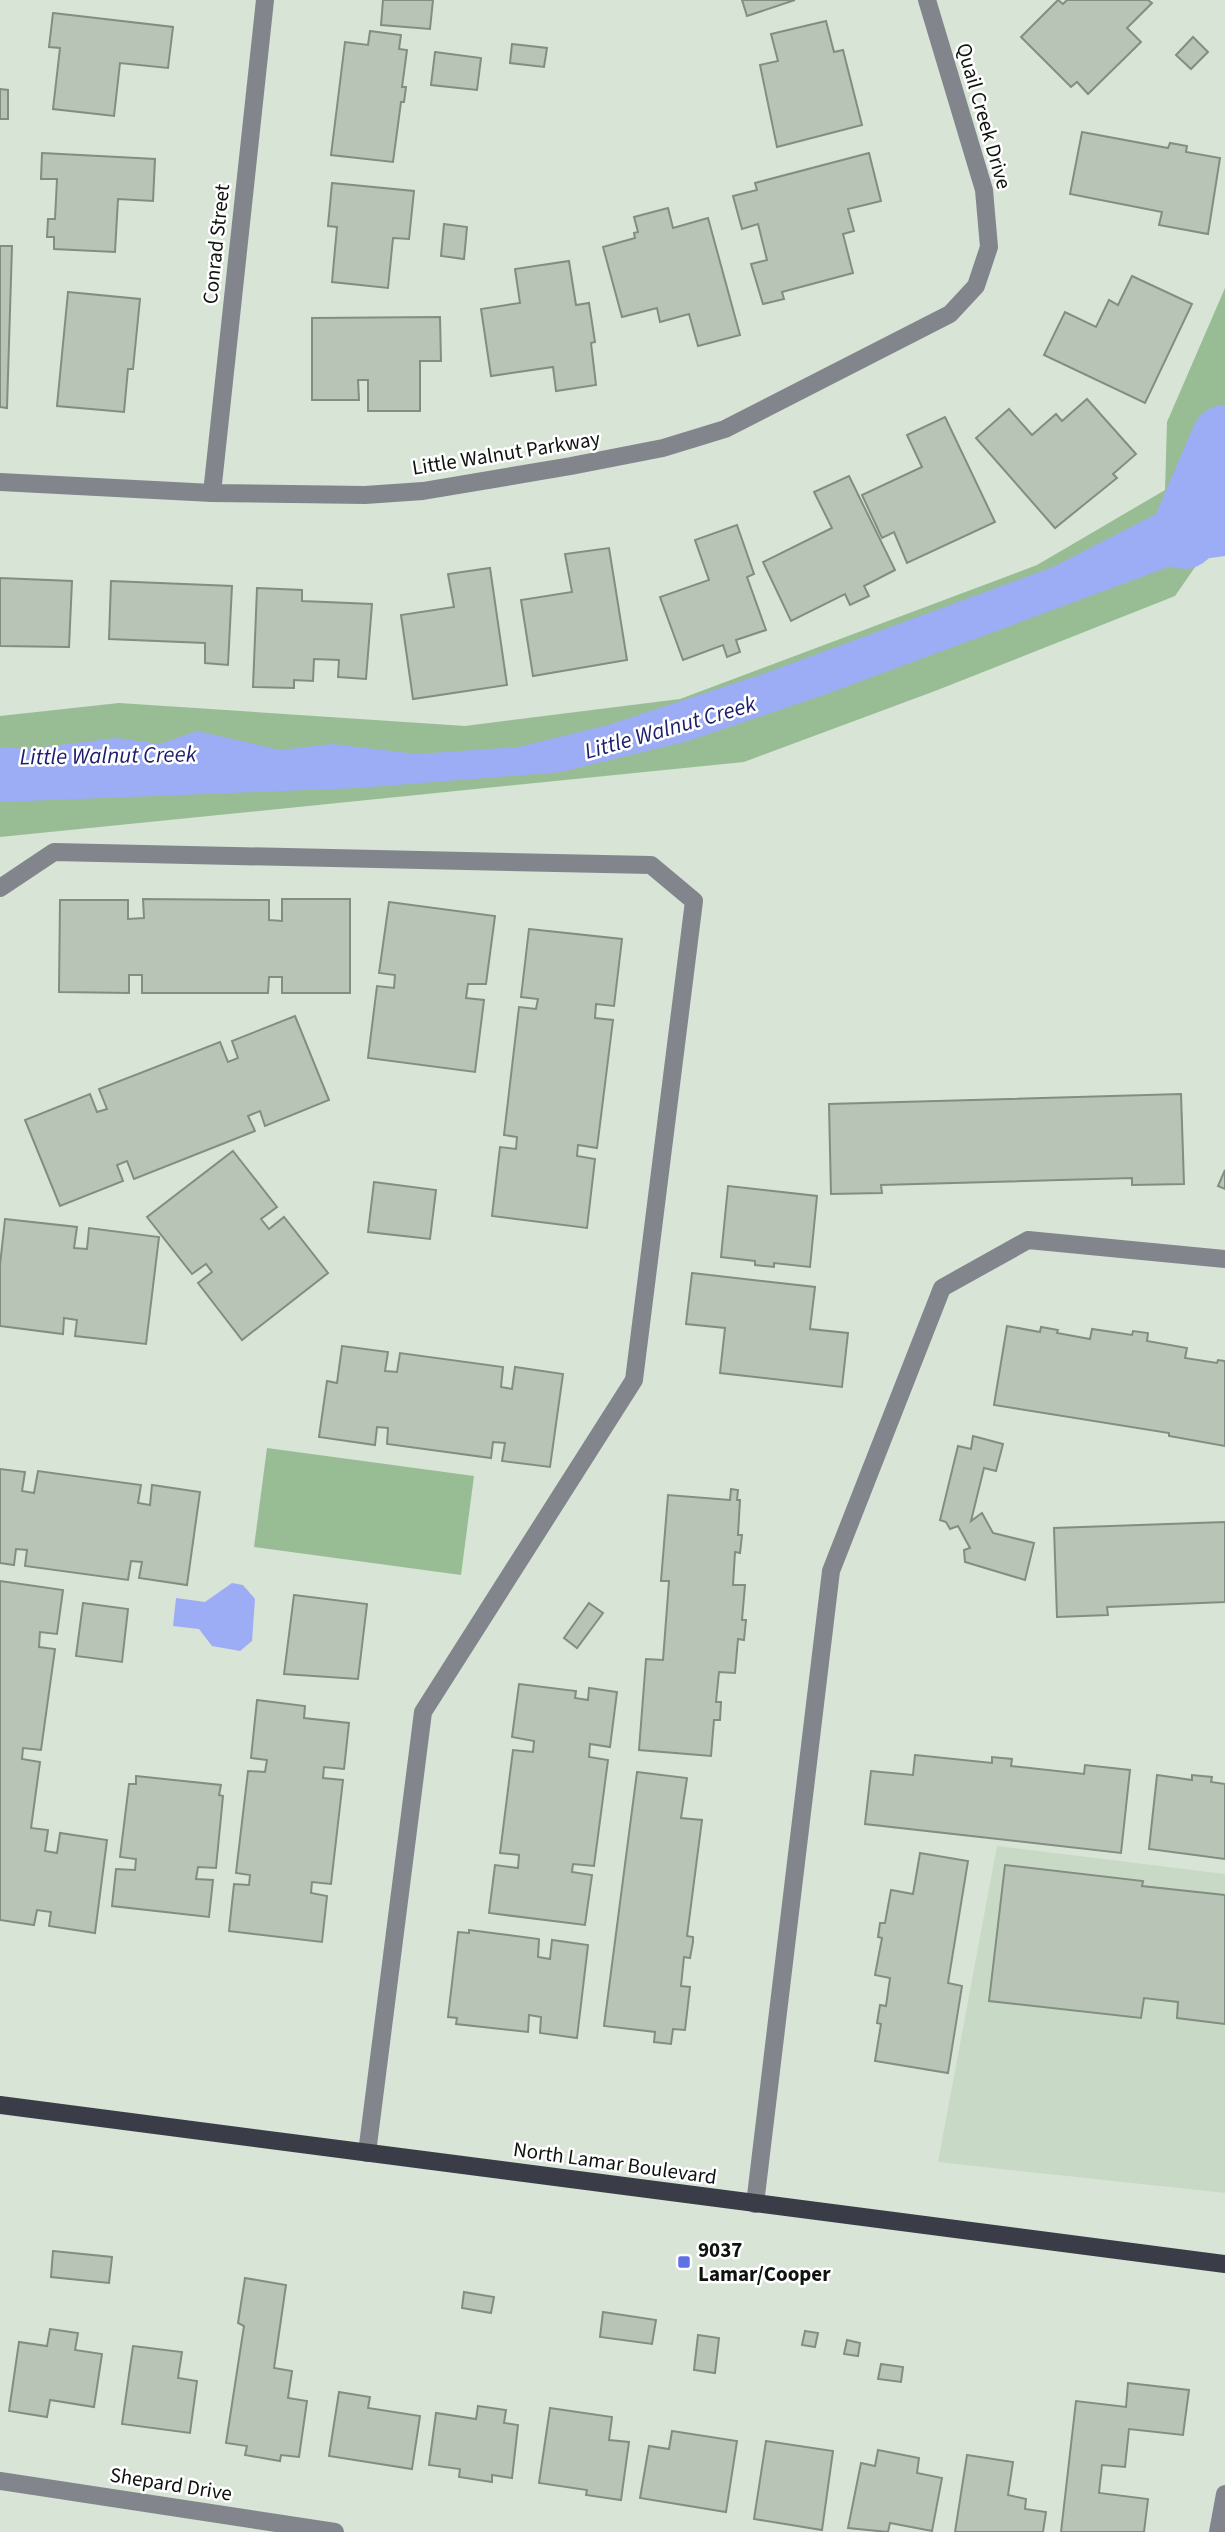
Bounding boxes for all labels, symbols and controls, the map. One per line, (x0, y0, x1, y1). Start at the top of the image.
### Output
street label: Quail Creek Drive (949, 39, 1019, 193)
street label: Conrad Street (195, 182, 237, 306)
street label: Little Walnut Parkway (410, 423, 602, 483)
water label: Little Walnut Creek (581, 687, 761, 768)
water label: Little Walnut Creek (19, 737, 198, 774)
street label: North Lamar Boulevard (511, 2134, 719, 2192)
place label: 9037 Lamar/Cooper (698, 2235, 831, 2289)
marker: 9037 Lamar/Cooper (676, 2254, 692, 2270)
street label: Shepard Drive (108, 2460, 234, 2508)

